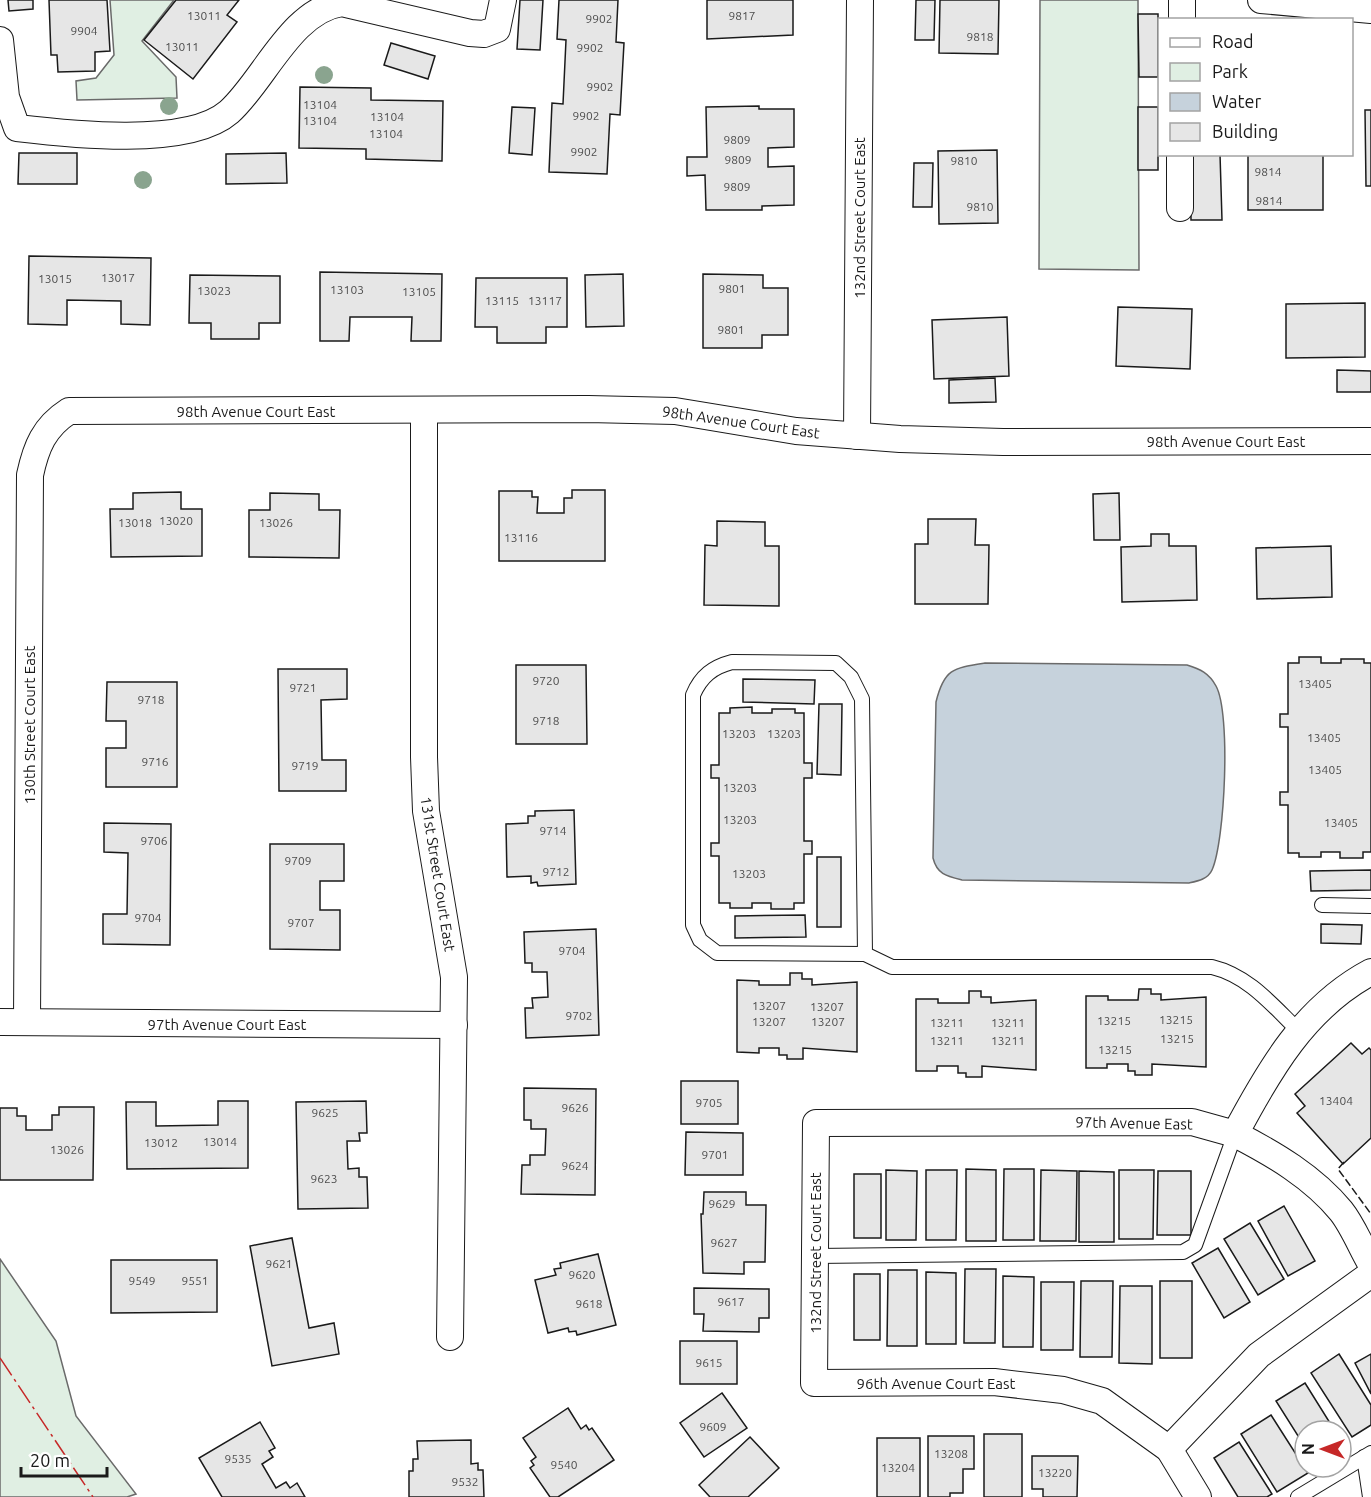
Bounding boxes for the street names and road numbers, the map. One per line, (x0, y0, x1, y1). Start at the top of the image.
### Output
street label: 132nd Street Court East (851, 137, 868, 299)
street label: 98th Avenue Court East (177, 403, 336, 420)
street label: 98th Avenue Court East (661, 403, 821, 441)
street label: 98th Avenue Court East (1147, 433, 1306, 450)
street label: 130th Street Court East (21, 646, 38, 804)
street label: 131st Street Court East (417, 795, 459, 953)
street label: 97th Avenue Court East (148, 1016, 307, 1033)
street label: 97th Avenue East (1075, 1113, 1193, 1133)
street label: 132nd Street Court East (807, 1172, 824, 1334)
street label: 96th Avenue Court East (857, 1375, 1016, 1392)

